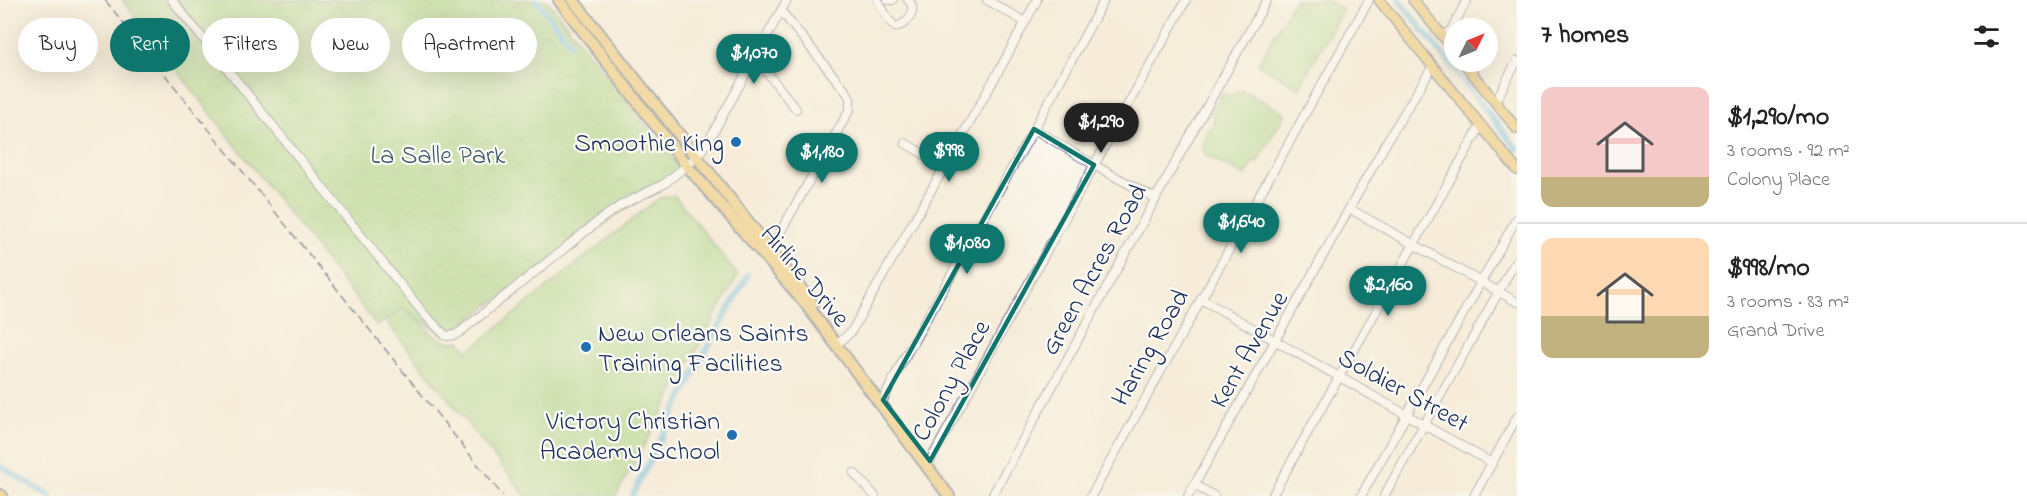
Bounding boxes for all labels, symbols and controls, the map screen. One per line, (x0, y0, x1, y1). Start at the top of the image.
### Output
text: 7 homes (1541, 17, 1629, 55)
chip: Buy (18, 18, 98, 72)
chip: Rent (110, 18, 190, 72)
chip: Filters (202, 18, 299, 72)
chip: New (311, 18, 390, 72)
chip: Apartment (402, 18, 537, 72)
north arrow (1444, 18, 1498, 72)
map controls (1444, 18, 1498, 72)
icon: filters (1970, 20, 2003, 53)
pin: $1,070 (705, 34, 803, 85)
text: $1,070 (730, 39, 778, 68)
text: $1,290/mo (1727, 99, 1829, 137)
pin: $1,290 (1052, 103, 1150, 154)
text: $1,290 (1078, 108, 1124, 137)
icon: home (1589, 111, 1661, 183)
place label: Smoothie King (574, 126, 724, 164)
pin: $998 (913, 132, 985, 183)
pin: $1,180 (773, 133, 871, 184)
marker: Smoothie King (729, 135, 743, 149)
text: $998 (933, 137, 965, 166)
text: 3 rooms · 92 m² (1727, 137, 1850, 166)
park label: La Salle Park (371, 138, 506, 176)
text: $1,180 (800, 138, 844, 167)
text: Colony Place (1727, 166, 1830, 195)
street label: Green Acres Road (1033, 178, 1159, 363)
pin: $1,640 (1192, 203, 1290, 254)
text: $1,640 (1217, 208, 1265, 237)
street label: Airline Drive (750, 218, 858, 337)
pin: $1,080 (918, 224, 1016, 275)
text: $1,080 (944, 229, 990, 258)
text: $998/mo (1727, 250, 1810, 288)
icon: home (1589, 262, 1661, 334)
pin: $2,160 (1339, 266, 1437, 317)
text: $2,160 (1363, 271, 1413, 300)
street label: Haring Road (1103, 283, 1201, 414)
street label: Kent Avenue (1202, 284, 1300, 416)
text: 3 rooms · 83 m² (1727, 288, 1849, 317)
street label: Colony Place (904, 313, 1002, 449)
place label: New Orleans Saints Training Facilities (598, 316, 809, 384)
text: Grand Drive (1727, 317, 1824, 346)
marker: New Orleans Saints Training Facilities (579, 340, 593, 354)
street label: Soldier Street (1330, 340, 1475, 443)
place label: Victory Christian Academy School (540, 404, 720, 472)
marker: Victory Christian Academy School (725, 428, 739, 442)

